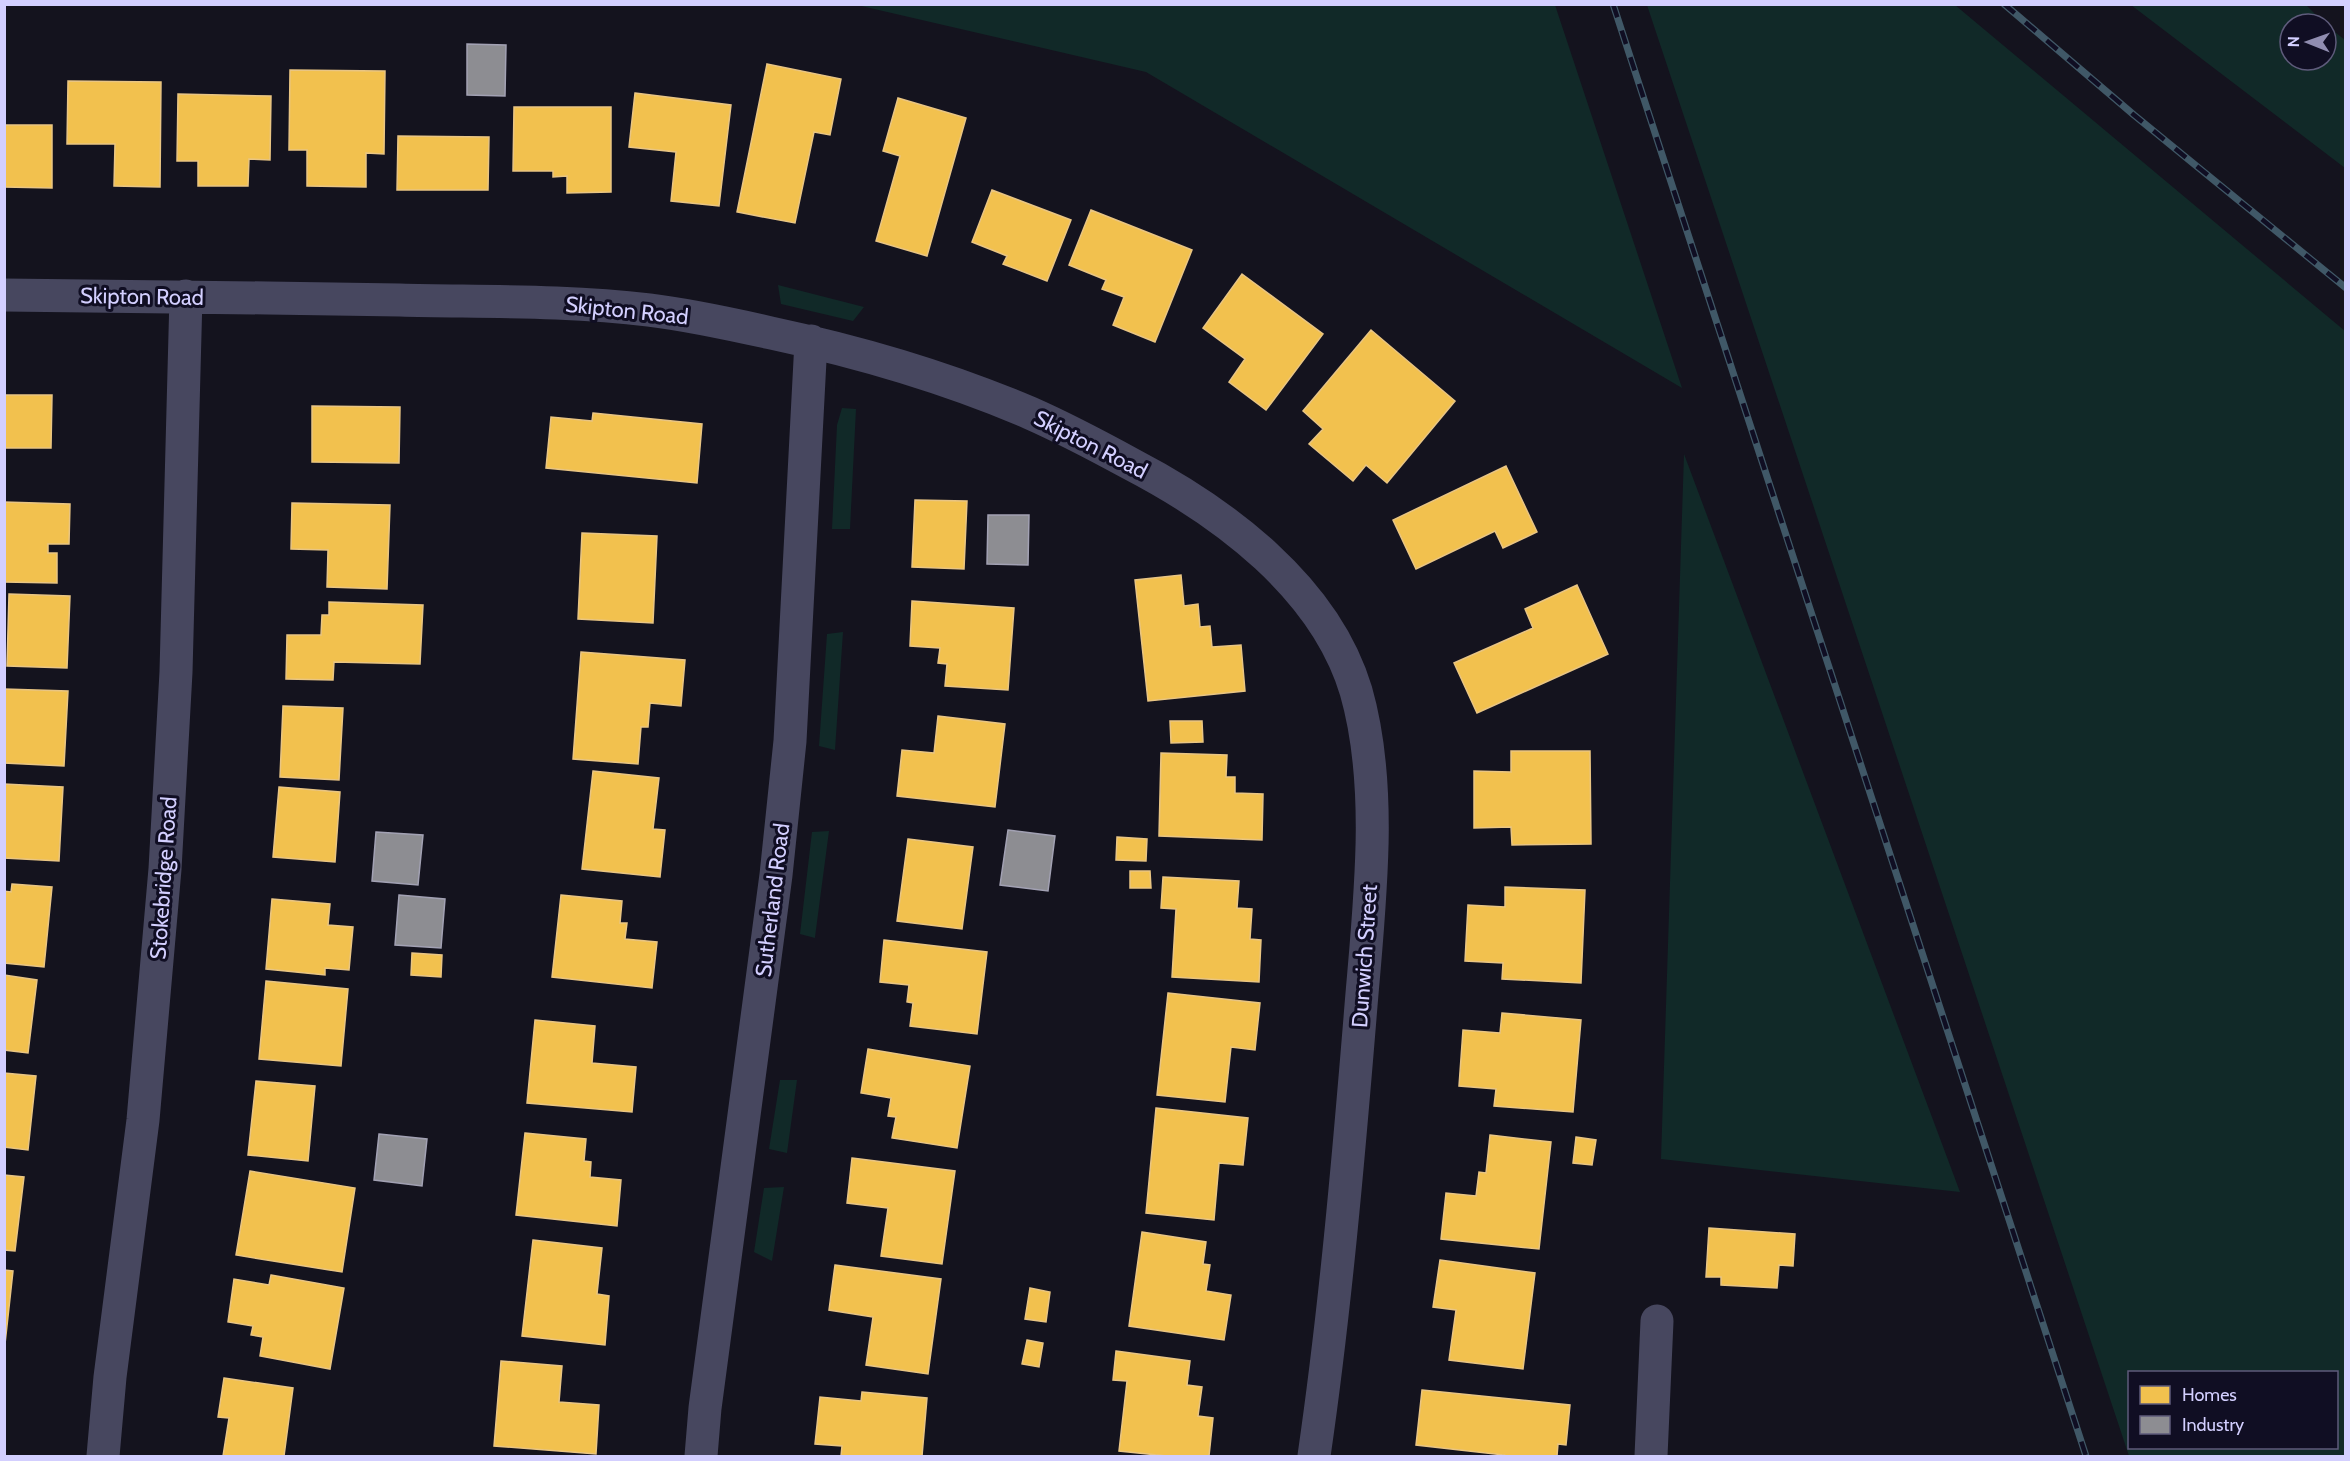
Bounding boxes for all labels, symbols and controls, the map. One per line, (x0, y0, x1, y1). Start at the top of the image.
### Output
north arrow (2278, 12, 2338, 72)
text: N (2284, 36, 2303, 48)
street label: Skipton Road (80, 282, 204, 311)
street label: Skipton Road (564, 291, 690, 330)
street label: Skipton Road (1030, 404, 1152, 485)
street label: Stokebridge Road (144, 796, 183, 961)
street label: Sutherland Road (750, 822, 795, 978)
street label: Dunwich Street (1346, 883, 1383, 1029)
legend (2128, 1371, 2338, 1449)
text: Homes (2182, 1384, 2237, 1406)
text: Industry (2182, 1414, 2244, 1436)

